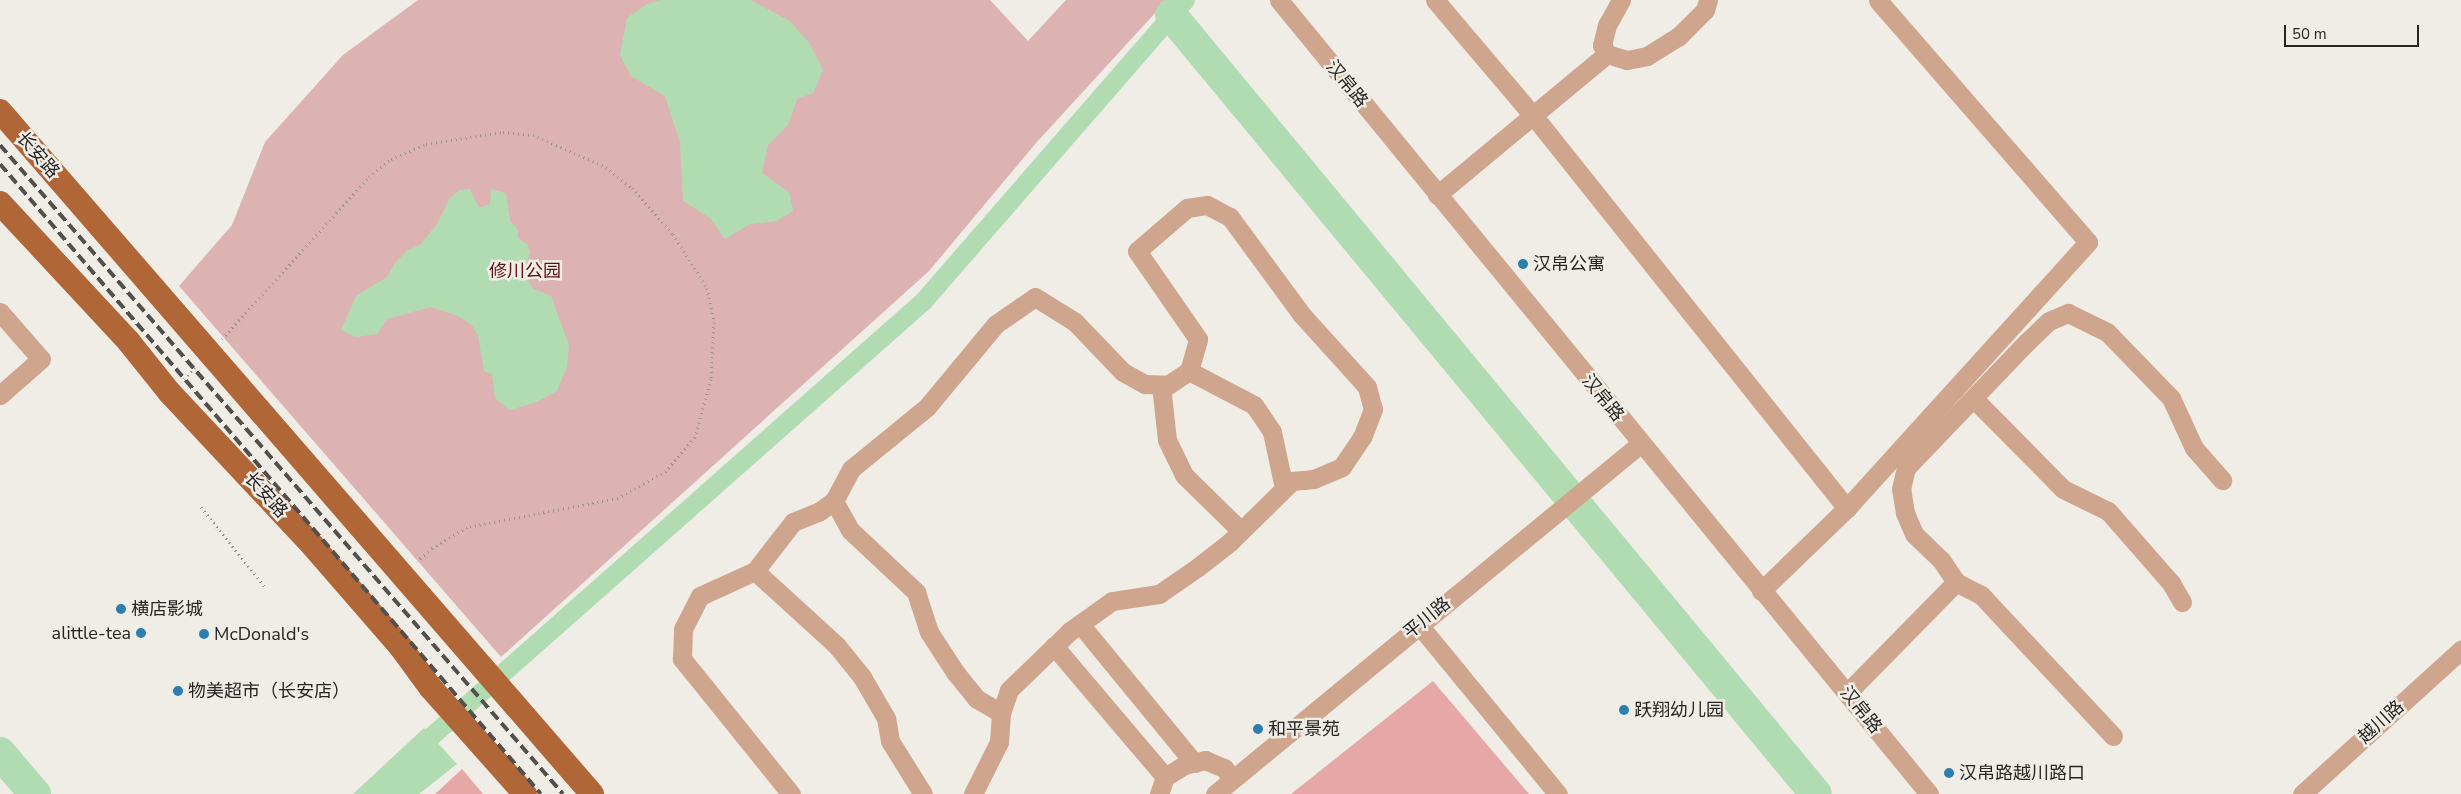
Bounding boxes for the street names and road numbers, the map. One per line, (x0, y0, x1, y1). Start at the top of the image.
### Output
street label: 汉帛路 (1322, 56, 1372, 112)
street label: 长安路 (12, 128, 64, 182)
street label: 汉帛路 (1578, 370, 1628, 426)
street label: 长安路 (240, 468, 292, 522)
street label: 平川路 (1399, 593, 1455, 643)
street label: 汉帛路 (1836, 682, 1886, 738)
street label: 越川路 (2354, 696, 2408, 748)

